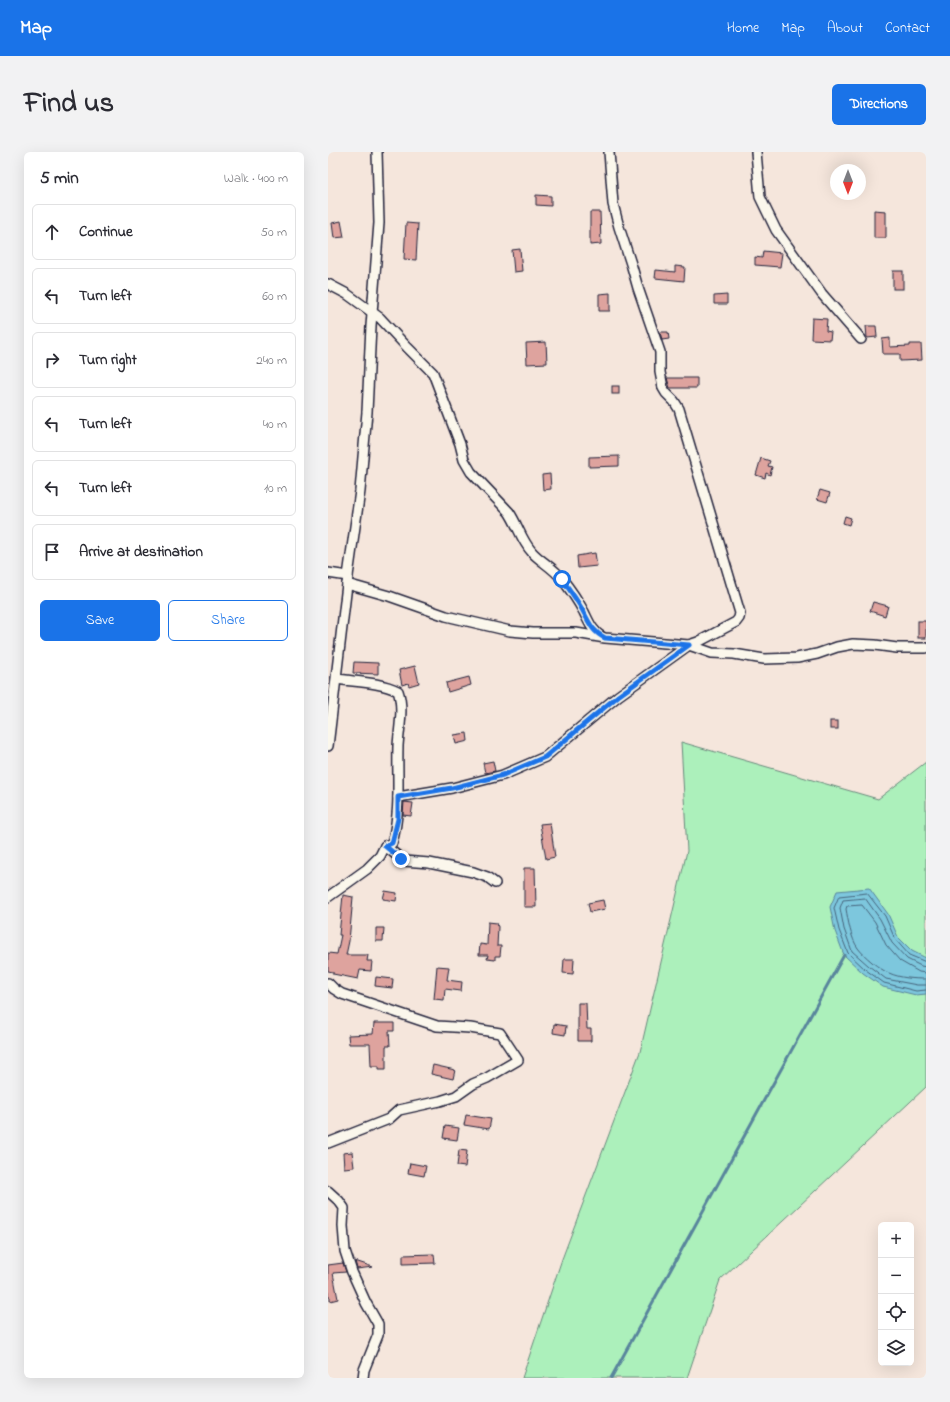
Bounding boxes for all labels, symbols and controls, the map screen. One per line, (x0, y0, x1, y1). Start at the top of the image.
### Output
text: Map (20, 15, 52, 42)
text: Home (727, 18, 759, 39)
text: Map (781, 18, 805, 39)
text: About (827, 18, 863, 39)
text: Contact (885, 18, 930, 39)
text: Find us (24, 84, 114, 125)
button: Directions (832, 84, 926, 125)
north arrow (830, 164, 866, 200)
text: 5 min (40, 166, 79, 191)
text: Walk · 400 m (224, 169, 288, 188)
icon: ahead (41, 221, 63, 243)
text: Continue (79, 221, 133, 243)
text: 50 m (261, 223, 287, 242)
icon: left (41, 285, 63, 307)
text: Turn left (79, 285, 132, 307)
text: 60 m (262, 287, 287, 306)
icon: right (41, 349, 63, 371)
text: Turn right (79, 349, 137, 371)
text: 240 m (256, 351, 287, 370)
icon: left (41, 413, 63, 435)
text: Turn left (79, 413, 132, 435)
text: 40 m (263, 415, 287, 434)
icon: left (41, 477, 63, 499)
text: Turn left (79, 477, 132, 499)
text: 10 m (264, 479, 287, 498)
icon: arrive (41, 541, 63, 563)
text: Arrive at destination (79, 541, 203, 563)
route start (553, 570, 571, 588)
button: Save (40, 600, 160, 641)
button: Share (168, 600, 288, 641)
route end (392, 850, 410, 868)
map controls (878, 1222, 914, 1366)
button: + (878, 1222, 914, 1258)
button: − (878, 1258, 914, 1294)
button: locate (878, 1294, 914, 1330)
button: layers (878, 1330, 914, 1366)

